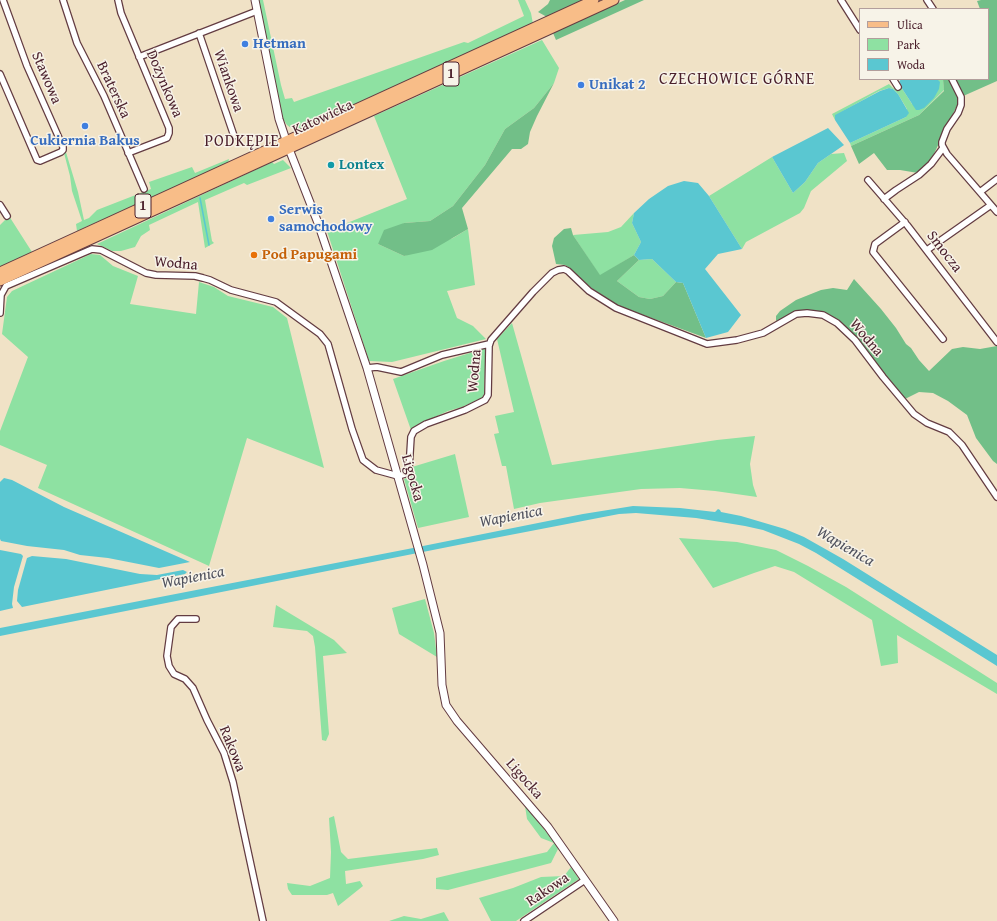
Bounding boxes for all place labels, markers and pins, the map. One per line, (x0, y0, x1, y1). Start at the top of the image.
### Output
place label: Hetman (253, 35, 306, 53)
marker: Hetman (240, 39, 250, 49)
place label: Unikat 2 (589, 76, 646, 94)
marker: Unikat 2 (576, 80, 586, 90)
marker: Cukiernia Bakus (80, 121, 90, 131)
place label: Cukiernia Bakus (30, 132, 140, 150)
place label: Lontex (339, 156, 384, 174)
marker: Lontex (326, 160, 336, 170)
place label: Serwis samochodowy (279, 201, 372, 236)
marker: Serwis samochodowy (266, 214, 276, 224)
place label: Pod Papugami (262, 246, 357, 264)
marker: Pod Papugami (249, 250, 259, 260)

